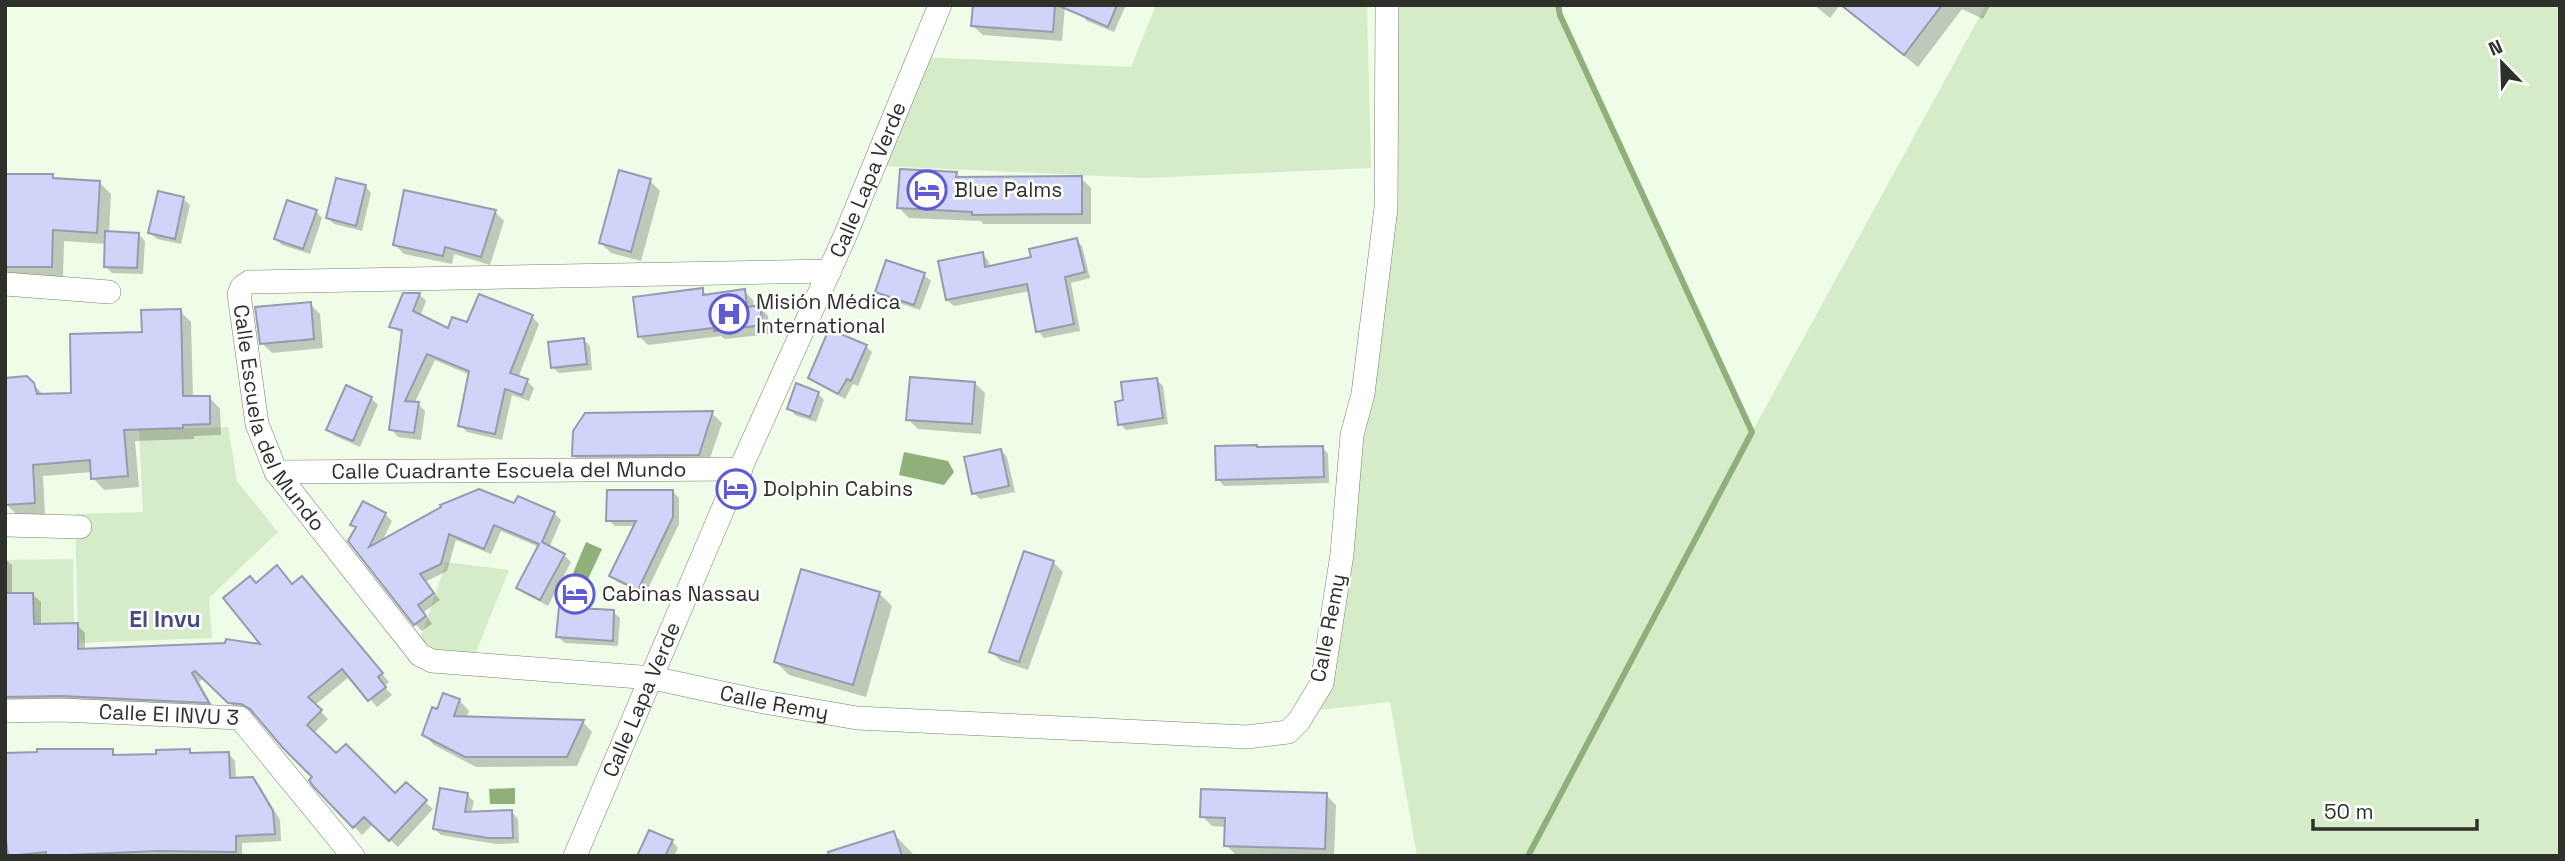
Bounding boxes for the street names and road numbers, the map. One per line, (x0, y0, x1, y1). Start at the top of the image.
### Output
street label: Calle Lapa Verde (823, 98, 912, 262)
street label: Calle Escuela del Mundo (228, 303, 331, 537)
street label: Calle Cuadrante Escuela del Mundo (331, 455, 687, 485)
street label: Calle Remy (1304, 571, 1351, 685)
street label: Calle Lapa Verde (596, 618, 686, 781)
street label: Calle Remy (717, 679, 831, 726)
street label: Calle El INVU 3 (98, 698, 240, 731)

